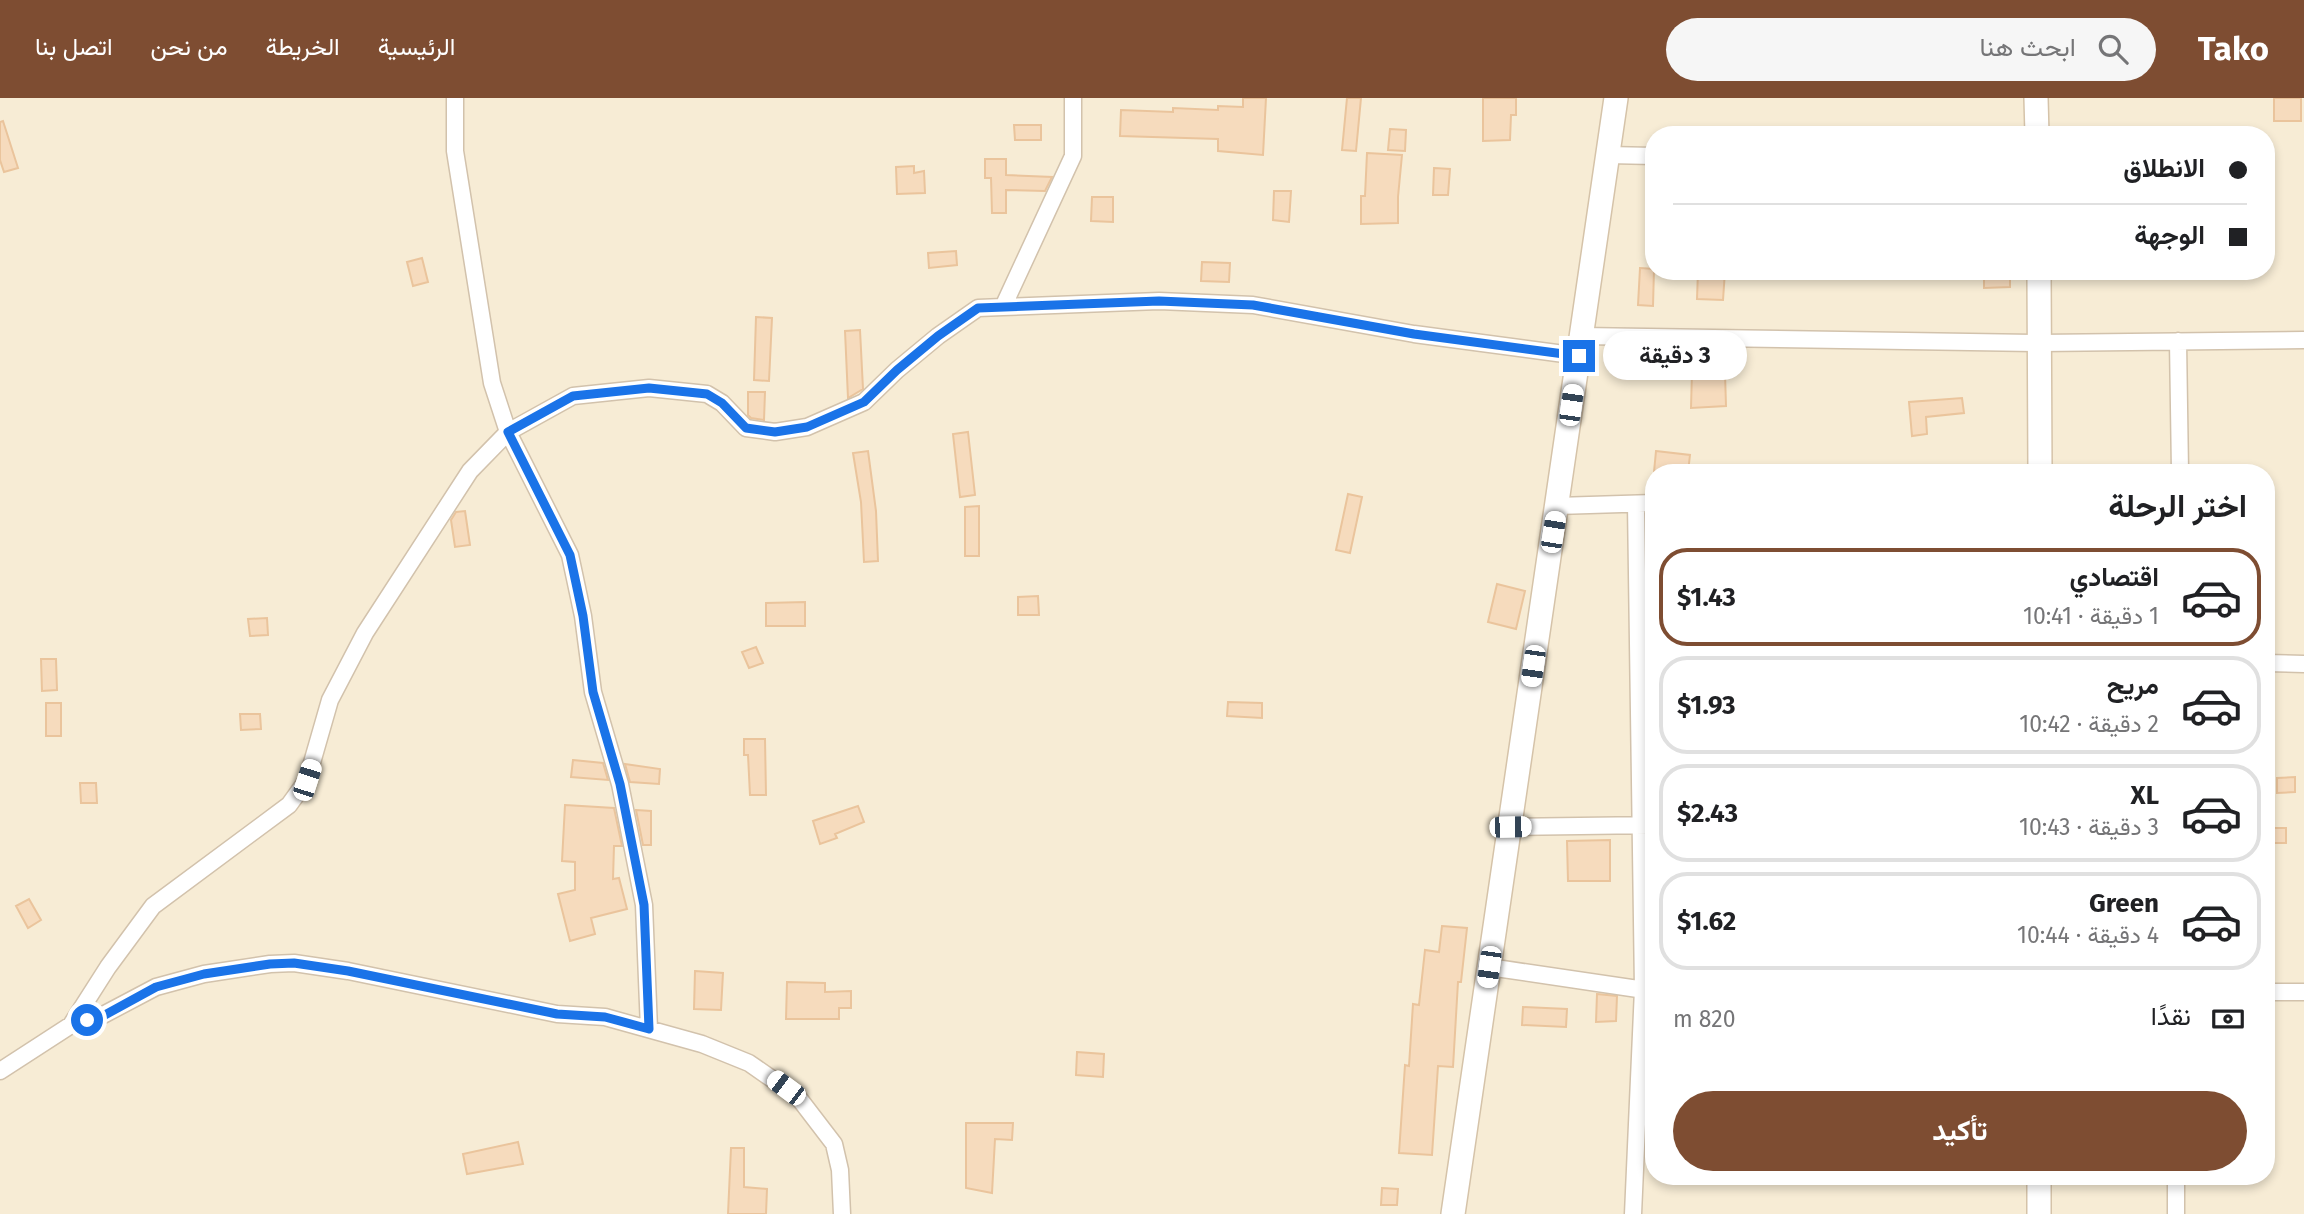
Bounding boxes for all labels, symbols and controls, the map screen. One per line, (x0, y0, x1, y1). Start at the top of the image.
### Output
search box (1666, 18, 2156, 81)
text: Tako (2198, 29, 2269, 69)
icon: search (2094, 30, 2132, 68)
text: ابحث هنا (1980, 32, 2076, 63)
text: اتصل بنا (35, 33, 112, 61)
text: من نحن (150, 33, 227, 61)
text: الخريطة (265, 33, 340, 61)
text: الرئيسية (378, 33, 455, 61)
text: الانطلاق (2123, 153, 2205, 184)
text: الوجهة (2134, 220, 2205, 251)
callout: 3 دقيقة (1604, 331, 1747, 380)
route end (1563, 340, 1595, 372)
text: 3 دقيقة (1639, 341, 1711, 369)
car (1558, 383, 1585, 427)
text: اختر الرحلة (2108, 487, 2247, 525)
car (1540, 510, 1567, 554)
text: اقتصادي (2070, 562, 2159, 593)
icon: car (2180, 566, 2243, 629)
text: $1.43 (1677, 582, 1736, 613)
text: 1 دقيقة · 10:41 (2023, 602, 2159, 630)
car (1520, 644, 1547, 688)
text: مريح (2107, 670, 2159, 701)
icon: car (2180, 674, 2243, 737)
text: $1.93 (1677, 690, 1736, 721)
text: 2 دقيقة · 10:42 (2019, 710, 2159, 738)
car (291, 757, 324, 803)
text: XL (2131, 780, 2159, 811)
icon: car (2180, 782, 2243, 845)
text: $2.43 (1677, 798, 1738, 829)
text: 3 دقيقة · 10:43 (2019, 813, 2159, 841)
car (1489, 816, 1532, 838)
text: Green (2089, 888, 2159, 919)
icon: car (2180, 890, 2243, 953)
text: $1.62 (1677, 906, 1736, 937)
text: 4 دقيقة · 10:44 (2017, 921, 2159, 949)
car (1476, 945, 1503, 989)
icon: cash (2209, 1000, 2247, 1038)
text: نقدًا (2151, 1001, 2191, 1032)
route start (71, 1004, 103, 1036)
text: 820 m (1673, 1005, 1736, 1033)
car (763, 1067, 810, 1109)
button: تأكيد (1673, 1091, 2247, 1171)

